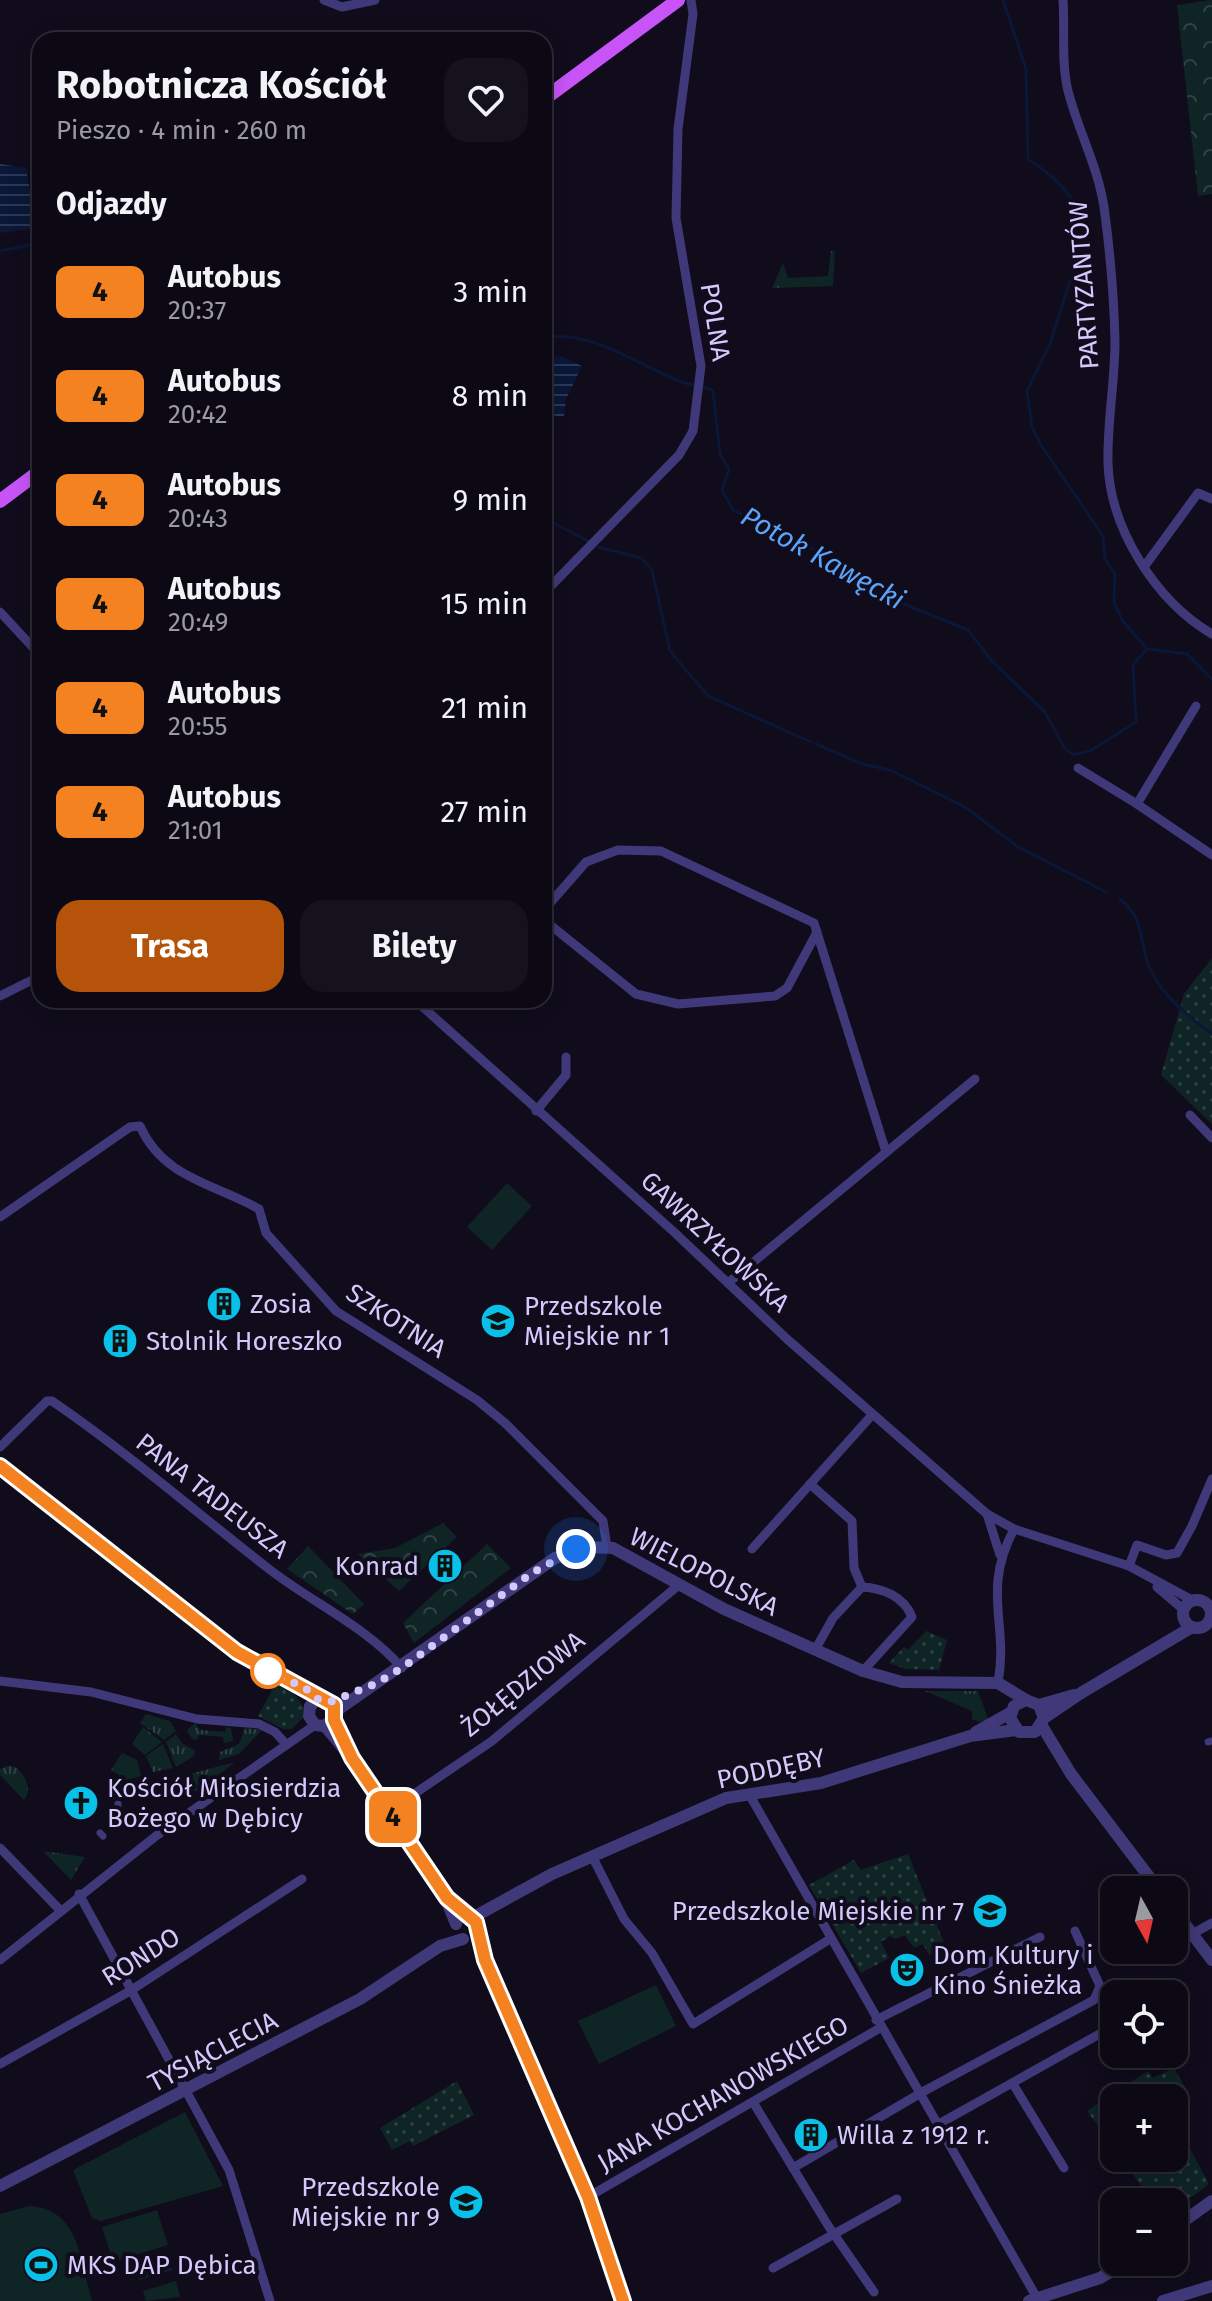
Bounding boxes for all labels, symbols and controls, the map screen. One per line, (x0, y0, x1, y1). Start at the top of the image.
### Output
button: heart (444, 58, 528, 142)
text: Robotnicza Kościół (56, 62, 387, 108)
text: Pieszo · 4 min · 260 m (56, 115, 307, 146)
text: Odjazdy (56, 186, 167, 222)
street label: PARTYZANTÓW (1063, 200, 1105, 370)
text: Autobus (168, 259, 281, 295)
text: 3 min (453, 274, 528, 310)
text: 4 (92, 275, 108, 308)
street label: POLNA (694, 281, 736, 363)
text: 20:37 (168, 295, 226, 326)
text: Autobus (168, 363, 281, 399)
text: 8 min (452, 378, 528, 414)
text: 4 (92, 379, 108, 412)
text: 20:42 (168, 399, 228, 430)
text: Autobus (168, 467, 281, 503)
text: 9 min (453, 482, 528, 518)
text: 4 (92, 483, 108, 516)
water label: Potok Kawęcki (735, 499, 911, 617)
text: 20:43 (168, 503, 228, 534)
text: Autobus (168, 571, 281, 607)
text: 15 min (440, 586, 528, 622)
text: 4 (92, 587, 108, 620)
text: 20:49 (168, 607, 228, 638)
text: Autobus (168, 675, 281, 711)
text: 21 min (441, 690, 528, 726)
text: 4 (92, 691, 108, 724)
text: 20:55 (168, 711, 228, 742)
text: Autobus (168, 779, 281, 815)
text: 27 min (440, 794, 528, 830)
text: 4 (92, 795, 108, 828)
text: 21:01 (168, 815, 223, 846)
button: Trasa (56, 900, 284, 992)
button: Bilety (300, 900, 528, 992)
street label: GAWRZYŁOWSKA (634, 1165, 796, 1319)
street label: SZKOTNIA (340, 1277, 452, 1365)
building icon: Zosia (205, 1285, 243, 1323)
place label: Zosia (250, 1289, 312, 1320)
place label: Przedszkole Miejskie nr 1 (524, 1291, 670, 1352)
school or university icon: Przedszkole Miejskie nr 1 (479, 1302, 517, 1340)
building icon: Stolnik Horeszko (101, 1322, 139, 1360)
place label: Stolnik Horeszko (146, 1326, 343, 1357)
street label: PANA TADEUSZA (130, 1427, 294, 1565)
street label: WIELOPOLSKA (624, 1521, 784, 1623)
your location (556, 1529, 596, 1569)
building icon: Konrad (426, 1547, 464, 1585)
place label: Konrad (335, 1551, 419, 1582)
street label: ŻOŁĘDZIOWA (455, 1625, 591, 1743)
unlabelled marker (251, 1654, 285, 1688)
street label: PODDĘBY (714, 1742, 829, 1796)
place label: Kościół Miłosierdzia Bożego w Dębicy (107, 1773, 341, 1834)
church icon: Kościół Miłosierdzia Bożego w Dębicy (62, 1784, 100, 1822)
line badge: 4 (367, 1791, 419, 1843)
text: 4 (385, 1800, 401, 1833)
north arrow (1100, 1876, 1188, 1964)
map controls (1100, 1876, 1188, 2276)
school or university icon: Przedszkole Miejskie nr 7 (971, 1892, 1009, 1930)
place label: Przedszkole Miejskie nr 7 (672, 1896, 964, 1927)
street label: RONDO (96, 1921, 186, 1993)
place label: Dom Kultury i Kino Śnieżka (933, 1940, 1094, 2001)
theatre icon: Dom Kultury i Kino Śnieżka (888, 1951, 926, 1989)
button: locate (1100, 1980, 1188, 2068)
street label: TYSIĄCLECIA (143, 2005, 283, 2099)
street label: JANA KOCHANOWSKIEGO (592, 2009, 854, 2179)
button: + (1100, 2084, 1188, 2172)
building icon: Willa z 1912 r. (792, 2116, 830, 2154)
place label: Willa z 1912 r. (837, 2120, 990, 2151)
place label: Przedszkole Miejskie nr 9 (291, 2172, 440, 2233)
school or university icon: Przedszkole Miejskie nr 9 (447, 2183, 485, 2221)
button: − (1100, 2188, 1188, 2276)
sports icon: MKS DAP Dębica (22, 2246, 60, 2284)
place label: MKS DAP Dębica (67, 2250, 257, 2281)

